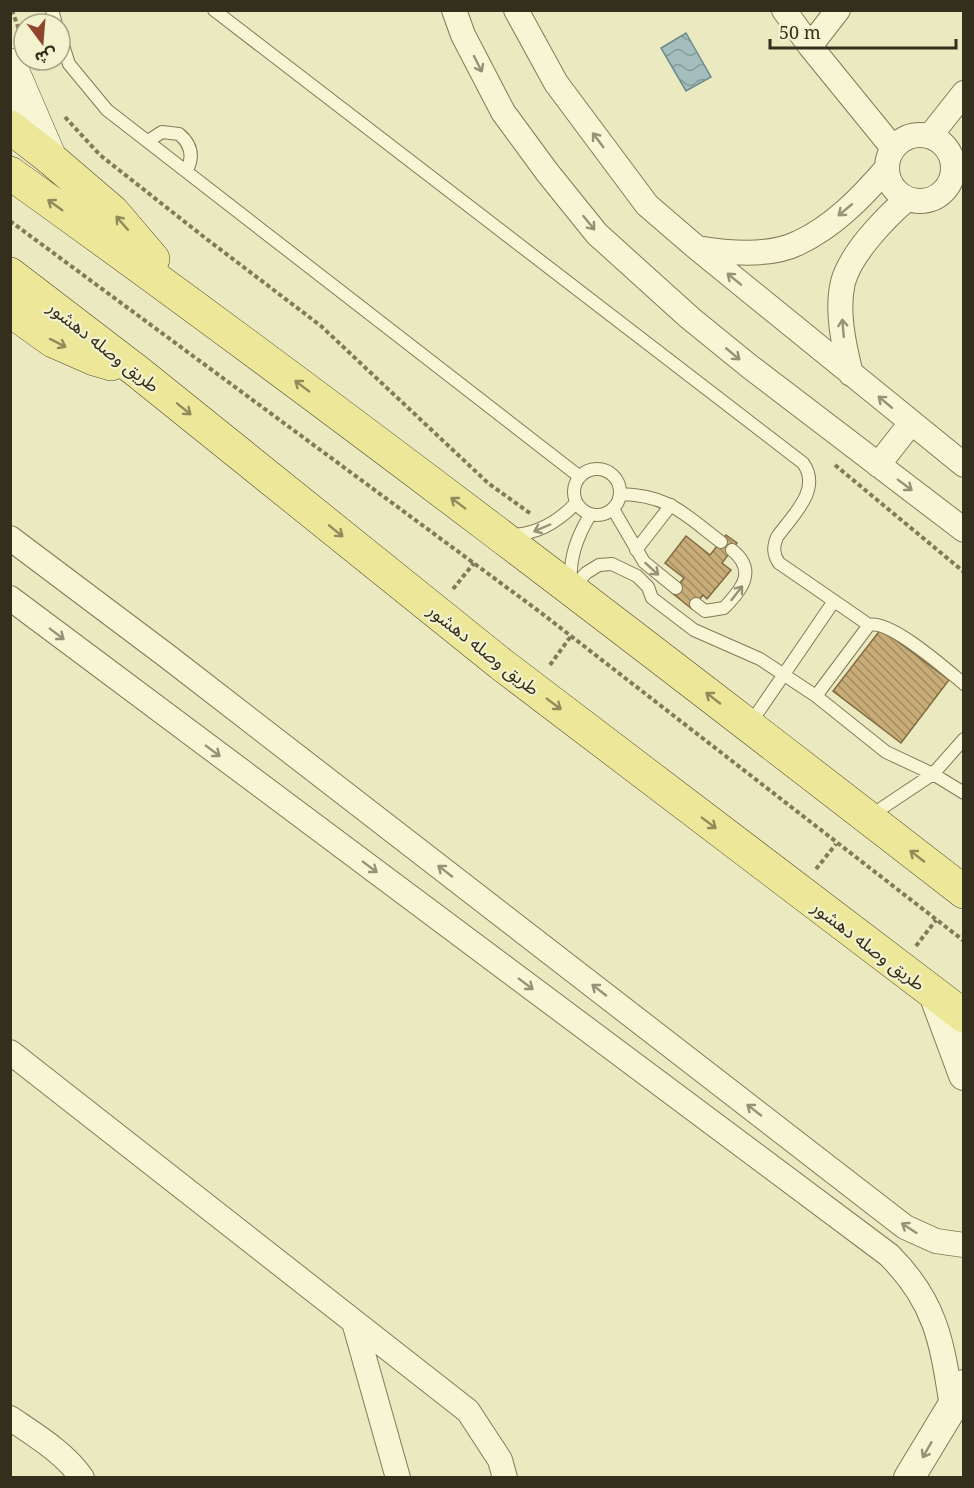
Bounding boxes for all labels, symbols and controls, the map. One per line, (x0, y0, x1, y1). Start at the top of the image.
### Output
north arrow (12, 12, 72, 72)
scale bar (770, 12, 956, 50)
text: 50 m (779, 20, 821, 44)
text: ش (32, 43, 60, 70)
one-way arrow (472, 55, 484, 72)
one-way arrow (592, 133, 605, 149)
one-way arrow (47, 198, 63, 211)
one-way arrow (837, 203, 853, 216)
one-way arrow (582, 215, 595, 231)
one-way arrow (115, 216, 129, 231)
one-way arrow (726, 272, 742, 285)
street label: طريق وصله دهشور (42, 294, 165, 397)
one-way arrow (837, 319, 848, 339)
one-way arrow (49, 338, 67, 349)
one-way arrow (725, 347, 741, 360)
one-way arrow (295, 380, 311, 392)
one-way arrow (878, 395, 893, 409)
one-way arrow (176, 402, 192, 415)
one-way arrow (896, 479, 912, 492)
one-way arrow (451, 497, 467, 509)
one-way arrow (533, 523, 552, 534)
one-way arrow (328, 524, 343, 538)
one-way arrow (645, 562, 660, 576)
one-way arrow (730, 585, 743, 601)
street label: طريق وصله دهشور (422, 597, 545, 700)
one-way arrow (49, 627, 65, 640)
one-way arrow (706, 692, 722, 705)
one-way arrow (546, 698, 562, 711)
one-way arrow (205, 744, 221, 757)
one-way arrow (701, 816, 717, 829)
one-way arrow (910, 850, 926, 862)
one-way arrow (361, 861, 377, 874)
one-way arrow (437, 865, 453, 878)
street label: طريق وصله دهشور (807, 894, 930, 995)
one-way arrow (517, 978, 533, 990)
one-way arrow (592, 984, 608, 997)
one-way arrow (746, 1103, 762, 1116)
one-way arrow (901, 1222, 917, 1234)
one-way arrow (921, 1441, 933, 1458)

